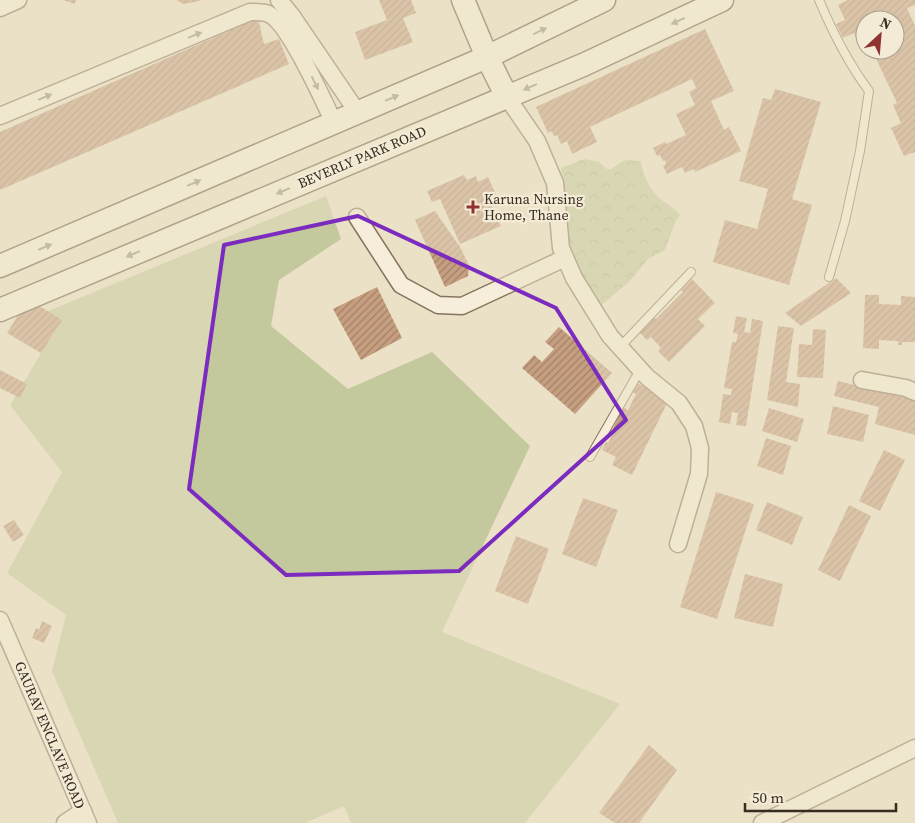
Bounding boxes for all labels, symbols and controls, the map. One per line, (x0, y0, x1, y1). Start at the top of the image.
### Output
north arrow (855, 10, 905, 60)
text: N (877, 12, 895, 35)
one-way arrow (671, 17, 685, 25)
one-way arrow (533, 27, 547, 35)
one-way arrow (188, 31, 203, 39)
one-way arrow (311, 76, 319, 90)
one-way arrow (522, 83, 537, 91)
one-way arrow (38, 92, 52, 100)
one-way arrow (385, 94, 399, 102)
street label: BEVERLY PARK ROAD (295, 121, 429, 193)
one-way arrow (187, 178, 201, 186)
one-way arrow (276, 187, 290, 195)
place label: Karuna Nursing Home, Thane (484, 189, 583, 225)
marker: Karuna Nursing Home, Thane (466, 200, 480, 214)
one-way arrow (38, 243, 52, 251)
one-way arrow (126, 250, 140, 258)
street label: GAURAV ENCLAVE ROAD (10, 658, 90, 812)
scale bar (745, 780, 896, 812)
text: 50 m (752, 787, 784, 808)

